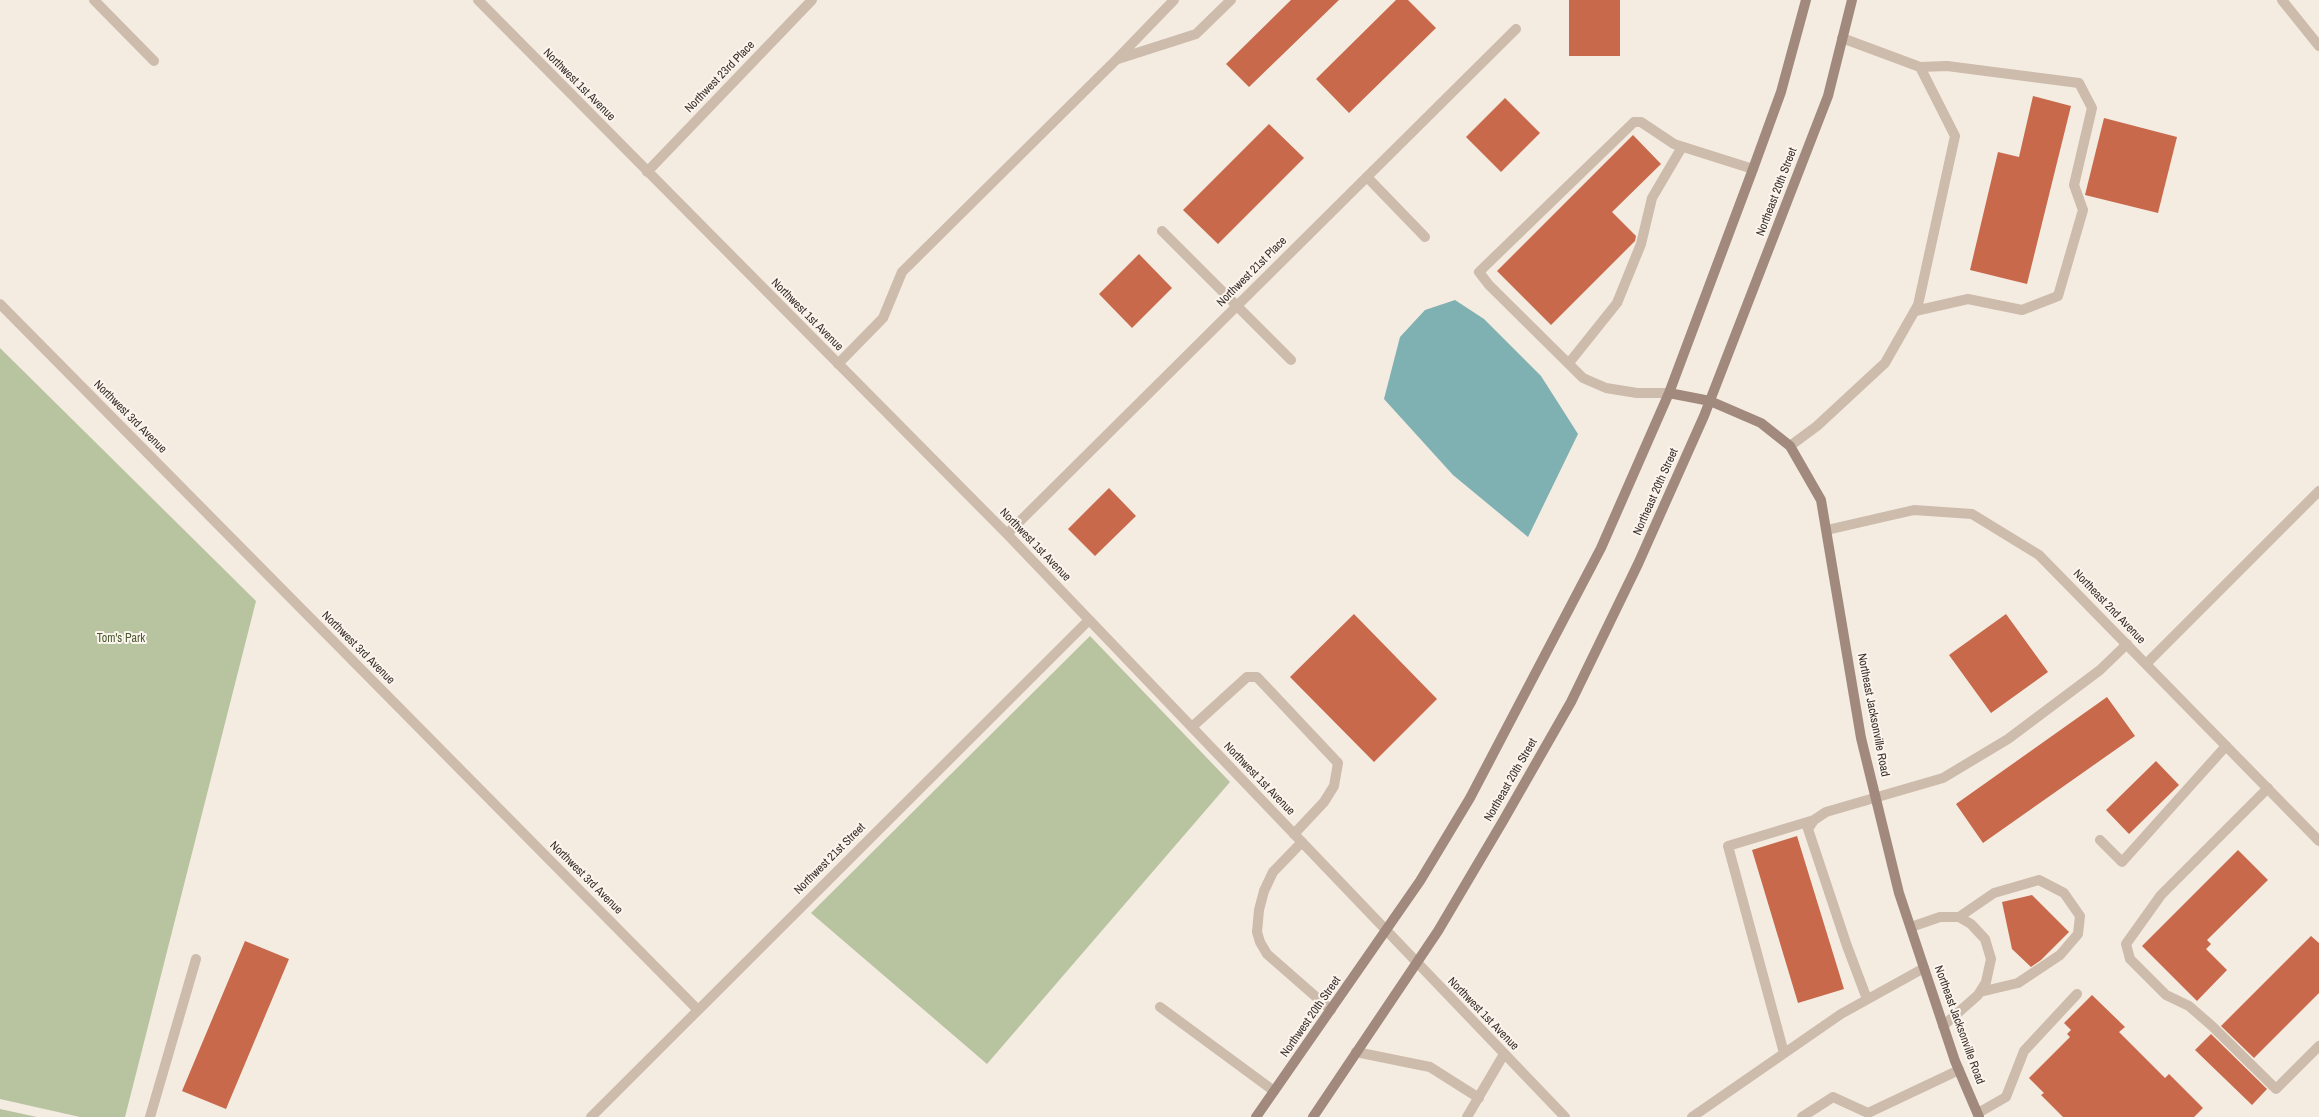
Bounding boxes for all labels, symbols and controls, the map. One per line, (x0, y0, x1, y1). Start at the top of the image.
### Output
street label: Northwest 23rd Place (682, 38, 758, 116)
street label: Northwest 1st Avenue (540, 46, 618, 124)
street label: Northeast 20th Street (1754, 146, 1800, 238)
street label: Northwest 21st Place (1214, 234, 1290, 310)
street label: Northwest 1st Avenue (768, 276, 846, 354)
street label: Northwest 3rd Avenue (91, 378, 169, 456)
street label: Northeast 20th Street (1630, 446, 1682, 538)
street label: Northwest 1st Avenue (996, 505, 1074, 585)
street label: Northeast 2nd Avenue (2070, 567, 2148, 647)
street label: Northwest 3rd Avenue (319, 609, 397, 687)
park label: Tom's Park (97, 632, 145, 646)
street label: Northeast Jacksonville Road (1854, 652, 1892, 778)
street label: Northeast 20th Street (1481, 736, 1541, 824)
street label: Northwest 1st Avenue (1220, 739, 1298, 819)
street label: Northwest 21st Street (791, 820, 869, 898)
street label: Northwest 3rd Avenue (547, 839, 625, 917)
street label: Northeast Jacksonville Road (1931, 964, 1987, 1086)
street label: Northwest 20th Street (1278, 974, 1344, 1060)
street label: Northwest 1st Avenue (1444, 974, 1522, 1054)

